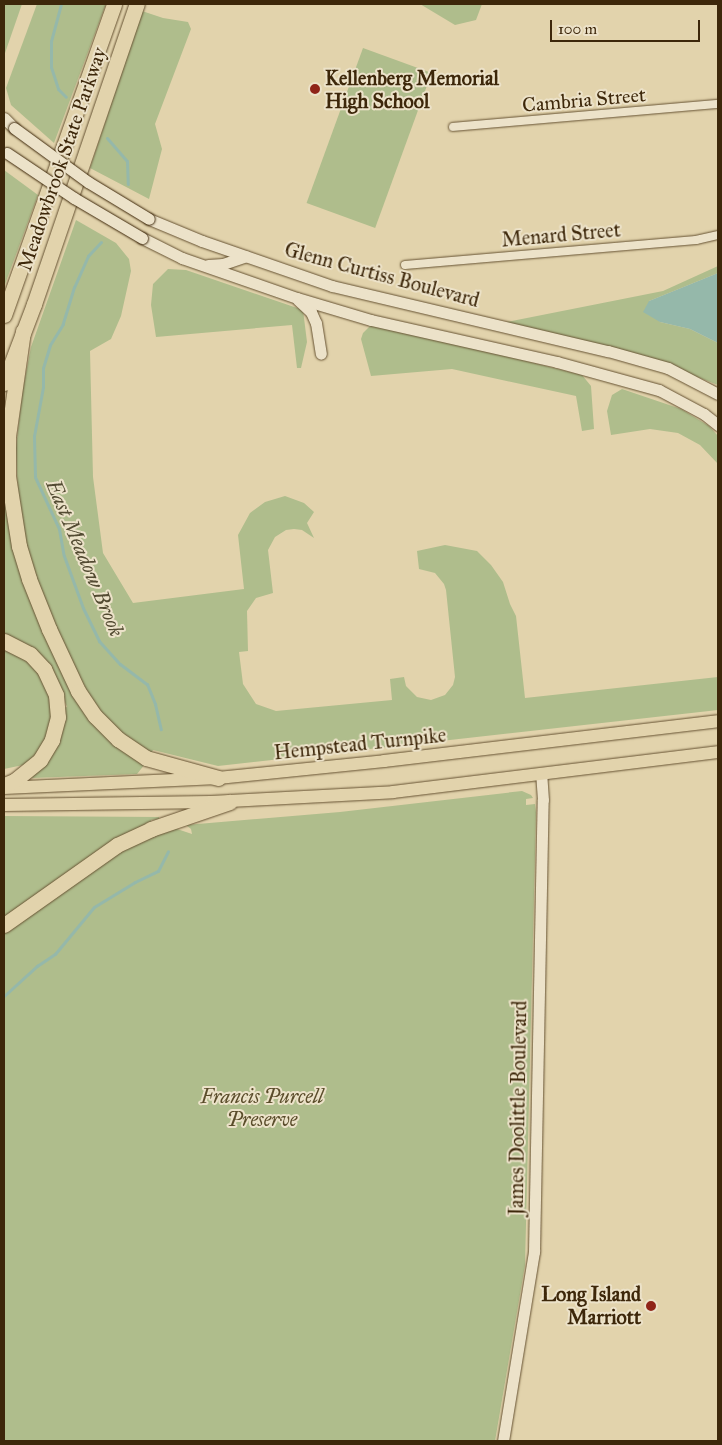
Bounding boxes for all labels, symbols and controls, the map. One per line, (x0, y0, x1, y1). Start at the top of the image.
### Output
scale bar (552, 10, 702, 42)
text: 100 m (558, 20, 597, 38)
street label: Meadowbrook State Parkway (12, 44, 112, 274)
place label: Kellenberg Memorial High School (325, 66, 499, 113)
marker: Kellenberg Memorial High School (309, 83, 321, 95)
street label: Cambria Street (521, 83, 647, 117)
street label: Menard Street (500, 218, 622, 252)
street label: Glenn Curtiss Boulevard (282, 237, 482, 313)
water label: East Meadow Brook (41, 476, 129, 640)
street label: Hempstead Turnpike (273, 723, 447, 765)
street label: James Doolittle Boulevard (504, 1000, 532, 1216)
park label: Francis Purcell Preserve (201, 1085, 323, 1132)
place label: Long Island Marriott (541, 1282, 641, 1329)
marker: Long Island Marriott (645, 1300, 657, 1312)

